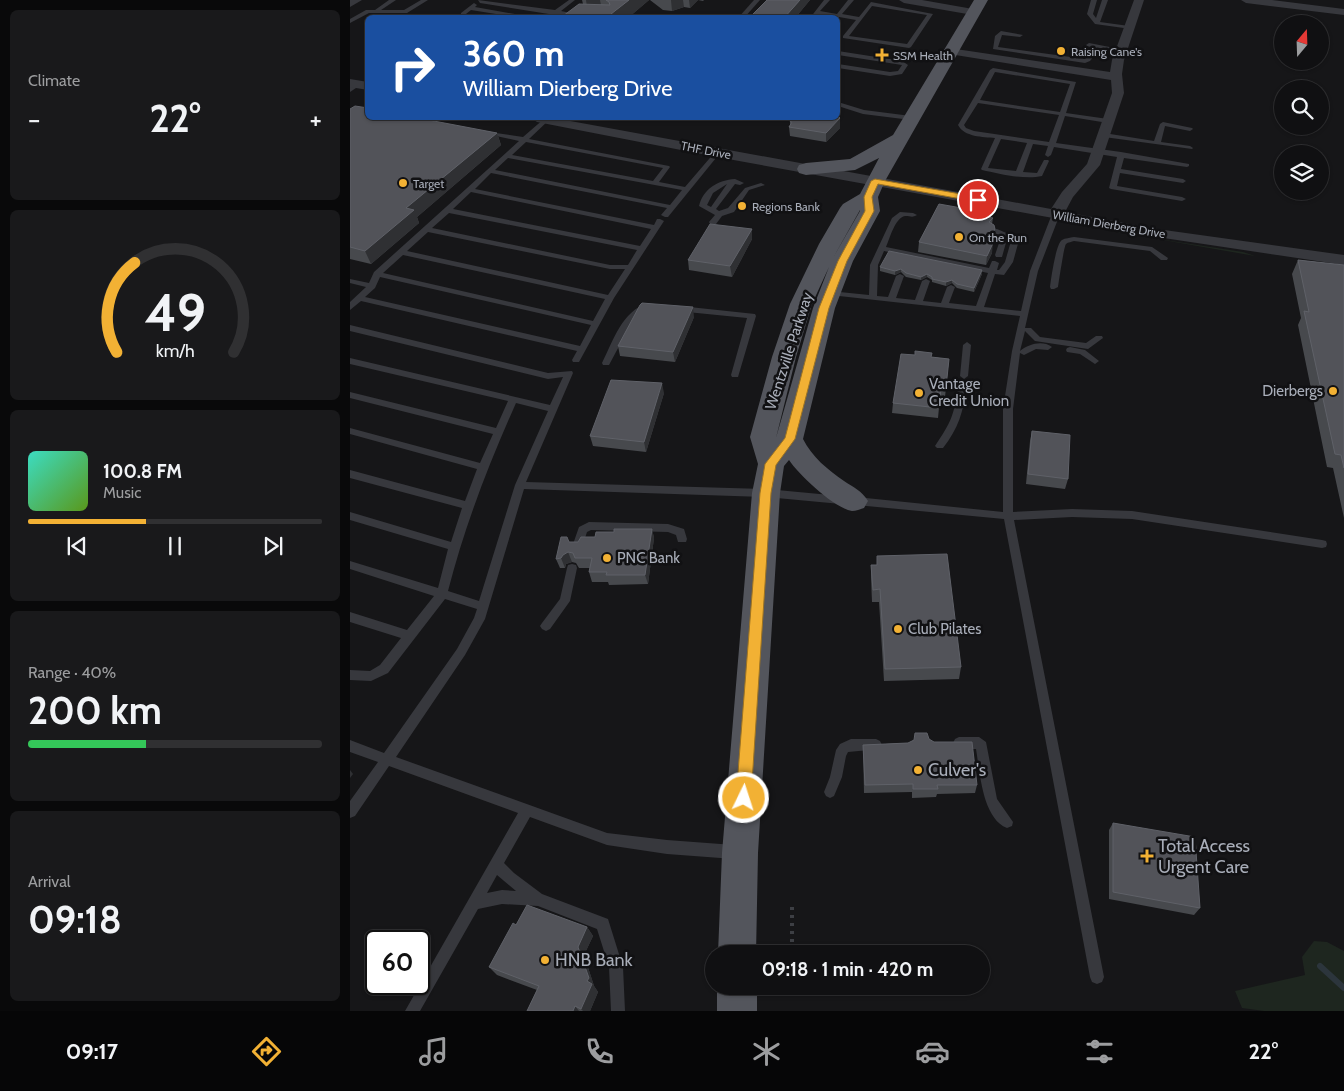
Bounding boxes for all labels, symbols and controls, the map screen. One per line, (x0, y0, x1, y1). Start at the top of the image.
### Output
north arrow (1274, 15, 1329, 70)
map controls (1274, 15, 1329, 200)
text: 360 m (463, 32, 565, 75)
icon: right (380, 35, 445, 100)
place label: Raising Cane's (1071, 44, 1142, 59)
marker: Raising Cane's (1055, 45, 1067, 57)
marker: SSM Health (875, 48, 889, 62)
place label: SSM Health (893, 48, 953, 63)
text: Climate (28, 71, 80, 90)
text: William Dierberg Drive (463, 75, 672, 102)
button: search (1274, 80, 1329, 135)
text: 22° (149, 95, 201, 142)
text: − (28, 102, 40, 136)
text: + (310, 102, 322, 136)
street label: THF Drive (680, 138, 732, 162)
button: layers (1274, 145, 1329, 200)
place label: Target (413, 176, 444, 191)
marker: Target (397, 177, 409, 189)
pin (957, 179, 999, 221)
icon: arrive (964, 186, 992, 214)
place label: Regions Bank (752, 199, 821, 214)
marker: Regions Bank (736, 200, 748, 212)
street label: William Dierberg Drive (1051, 207, 1167, 241)
place label: On the Run (969, 230, 1027, 245)
marker: On the Run (953, 231, 965, 243)
text: 49 (144, 281, 206, 344)
street label: Wentzville Parkway (761, 290, 817, 412)
text: km/h (155, 340, 195, 361)
place label: Vantage Credit Union (929, 375, 1009, 410)
place label: Dierbergs (1262, 382, 1323, 400)
marker: Dierbergs (1327, 385, 1339, 397)
marker: Vantage Credit Union (913, 387, 925, 399)
text: 100.8 FM (103, 460, 182, 483)
text: Music (103, 483, 141, 502)
icon: previous (63, 532, 91, 560)
icon: pause (161, 532, 189, 560)
icon: next (259, 532, 287, 560)
place label: PNC Bank (617, 549, 680, 567)
marker: PNC Bank (601, 552, 613, 564)
place label: Club Pilates (908, 620, 981, 638)
marker: Club Pilates (892, 623, 904, 635)
text: Range · 40% (28, 663, 116, 682)
text: 200 km (28, 687, 162, 734)
place label: Culver's (928, 759, 986, 781)
marker: Culver's (912, 764, 924, 776)
position arrow (717, 771, 769, 823)
place label: Total Access Urgent Care (1158, 835, 1250, 878)
marker: Total Access Urgent Care (1140, 849, 1154, 863)
text: Arrival (28, 872, 71, 891)
text: 09:18 (28, 896, 122, 943)
speed limit sign: 60 (365, 930, 430, 995)
place label: HNB Bank (555, 949, 634, 971)
marker: HNB Bank (539, 954, 551, 966)
text: 09:18 · 1 min · 420 m (762, 958, 933, 981)
icon: directions (249, 1034, 284, 1069)
icon: music (416, 1034, 451, 1069)
icon: phone (582, 1034, 617, 1069)
icon: climate (749, 1034, 784, 1069)
icon: car (915, 1034, 950, 1069)
icon: filters (1082, 1034, 1117, 1069)
text: 09:17 (66, 1038, 118, 1065)
text: 22° (1248, 1038, 1278, 1065)

